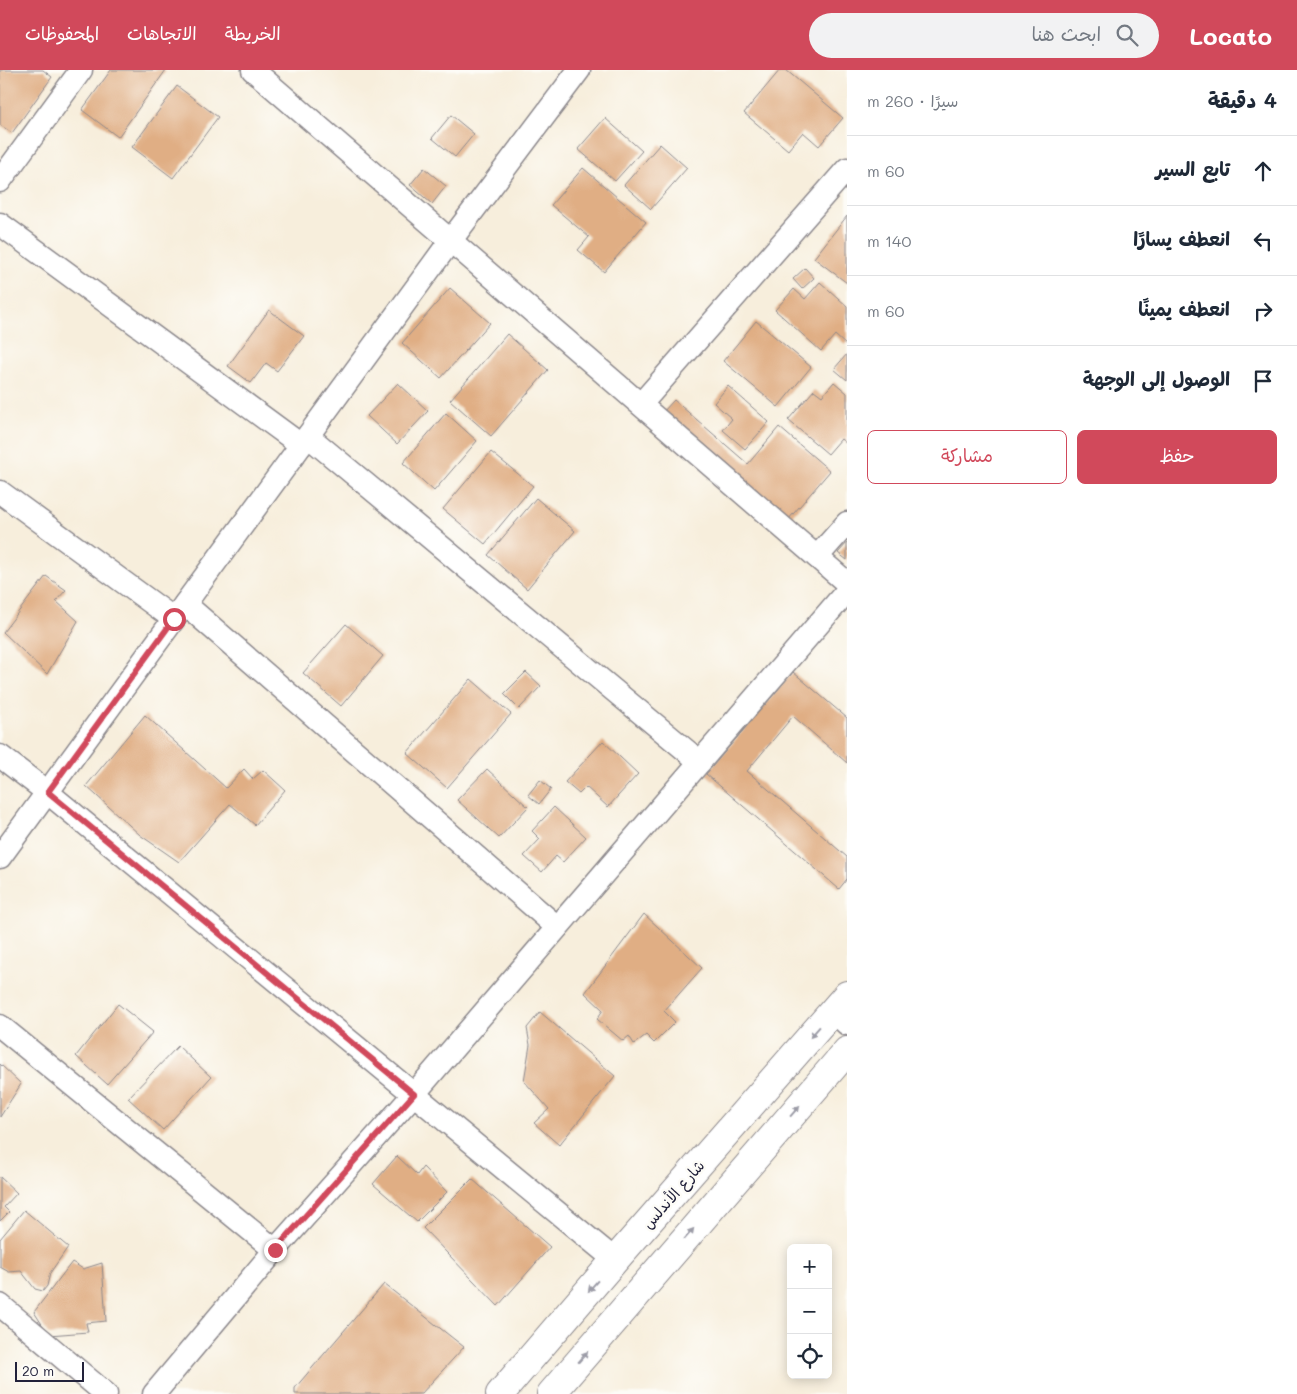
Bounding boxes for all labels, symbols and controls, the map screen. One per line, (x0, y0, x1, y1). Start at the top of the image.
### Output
search box (809, 13, 1159, 58)
text: Locato (1189, 20, 1272, 51)
text: المحفوظات (25, 21, 99, 45)
text: الاتجاهات (127, 21, 197, 45)
text: الخريطة (225, 21, 281, 45)
text: ابحث هنا (1032, 21, 1101, 46)
icon: search (1113, 21, 1141, 49)
text: 4 دقيقة (1208, 86, 1277, 113)
text: سيرًا · 260 m (867, 90, 958, 111)
text: تابع السير (1155, 156, 1230, 181)
icon: ahead (1249, 157, 1277, 185)
text: 60 m (867, 160, 904, 181)
text: انعطف يسارًا (1133, 226, 1230, 251)
icon: left (1249, 227, 1277, 255)
text: 140 m (867, 230, 911, 251)
text: انعطف يمينًا (1138, 296, 1230, 321)
icon: right (1249, 297, 1277, 325)
text: 60 m (867, 300, 904, 321)
text: الوصول إلى الوجهة (1083, 366, 1230, 391)
icon: arrive (1249, 367, 1277, 395)
button: مشاركة (867, 430, 1067, 484)
button: حفظ (1077, 430, 1277, 484)
route start (163, 608, 186, 631)
one-way arrow (810, 1026, 821, 1038)
one-way arrow (789, 1106, 801, 1118)
street label: شارع الأندلس (638, 1155, 709, 1233)
one-way arrow (683, 1228, 694, 1240)
route end (264, 1239, 287, 1262)
map controls (787, 1244, 832, 1379)
button: + (787, 1244, 832, 1289)
one-way arrow (587, 1279, 598, 1292)
button: − (787, 1289, 832, 1334)
button: locate (787, 1334, 832, 1379)
one-way arrow (577, 1351, 588, 1364)
scale bar (15, 1359, 84, 1382)
text: 20 m (22, 1361, 54, 1380)

